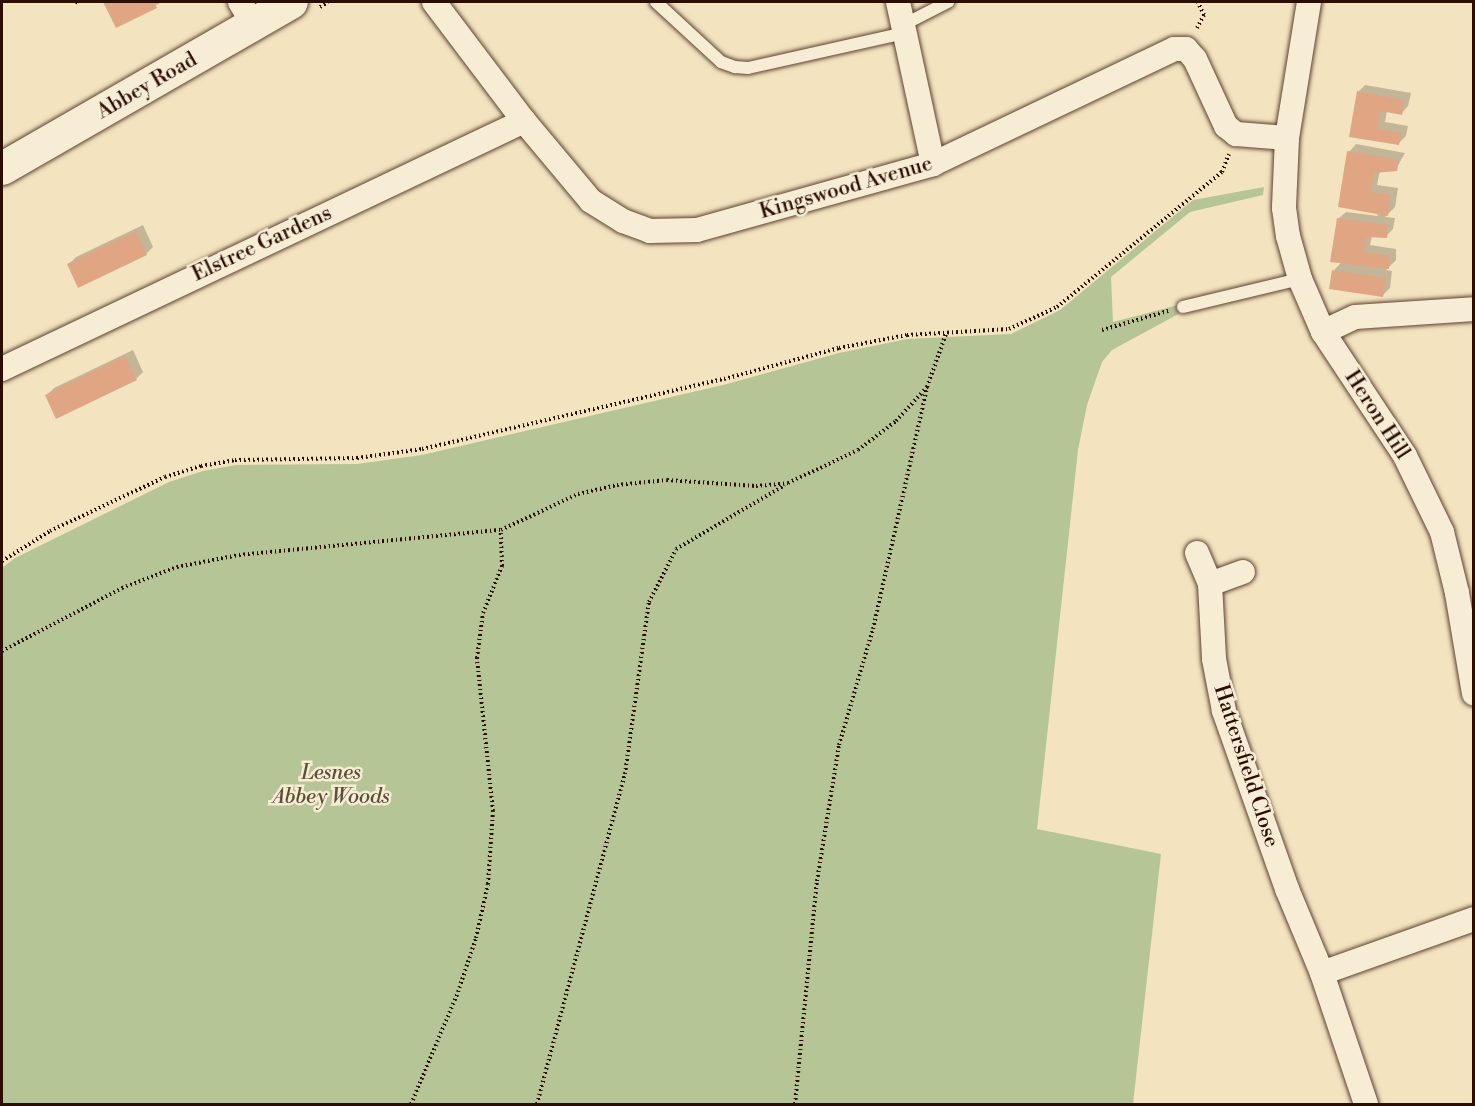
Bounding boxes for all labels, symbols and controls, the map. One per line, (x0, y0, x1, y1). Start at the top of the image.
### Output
street label: Abbey Road (92, 47, 202, 125)
street label: Kingswood Avenue (757, 151, 935, 225)
street label: Elstree Gardens (188, 201, 336, 287)
street label: Heron Hill (1339, 366, 1415, 464)
street label: Hattersfield Close (1208, 682, 1284, 850)
park label: Lesnes Abbey Woods (272, 760, 390, 810)

